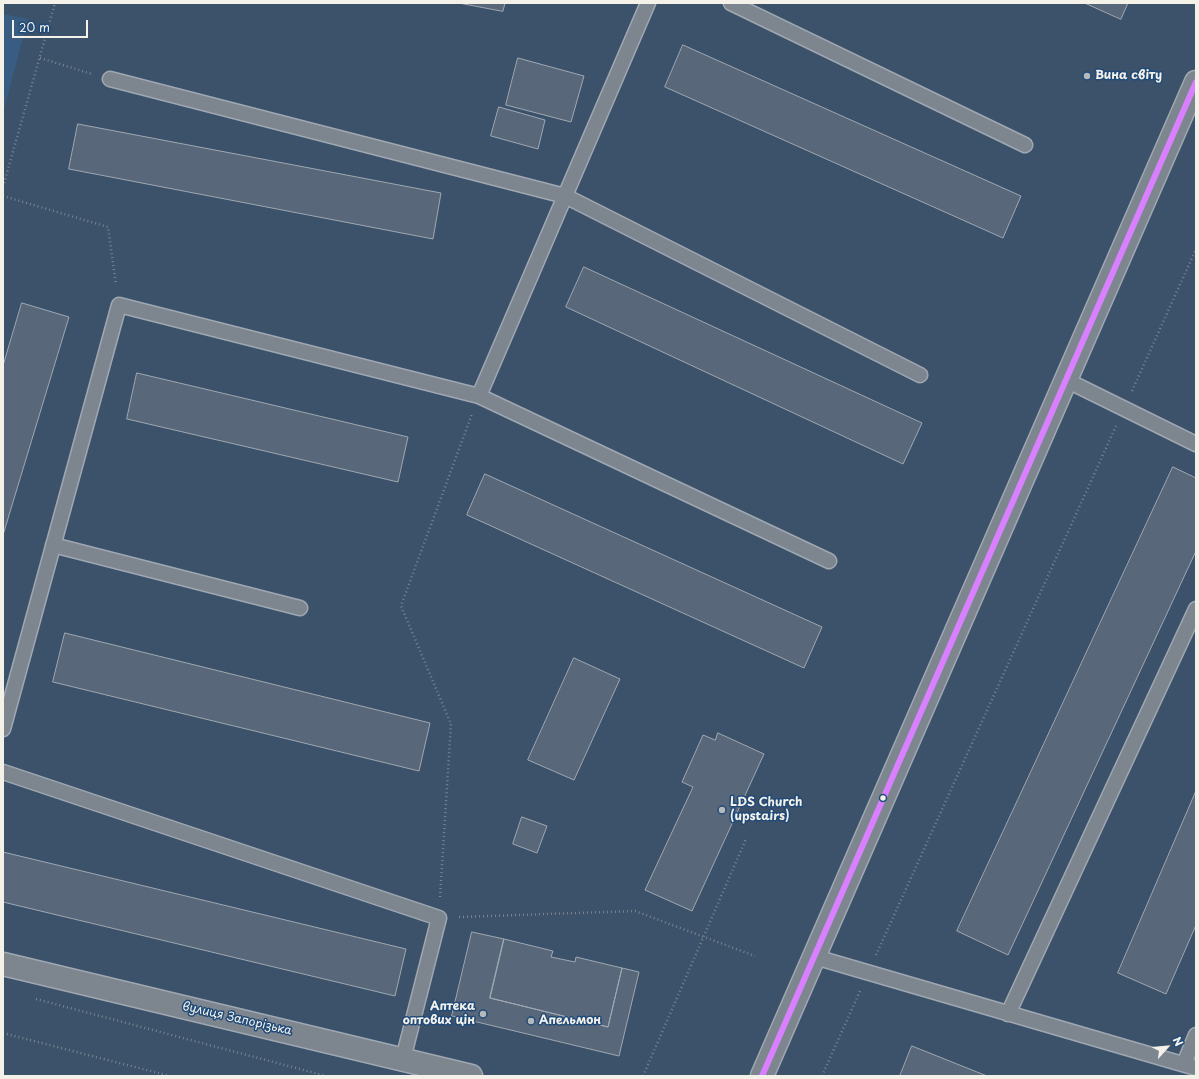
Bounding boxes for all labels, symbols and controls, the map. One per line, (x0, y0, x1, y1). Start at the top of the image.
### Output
scale bar (14, 12, 90, 38)
text: 20 m (19, 18, 50, 36)
place label: Вина світу (1095, 69, 1162, 83)
marker: Вина світу (1082, 71, 1092, 81)
unlabelled marker (878, 793, 888, 803)
place label: LDS Church (upstairs) (730, 796, 802, 824)
marker: LDS Church (upstairs) (717, 805, 727, 815)
street label: вулиця Запорізька (181, 999, 293, 1039)
place label: Аптека оптових цін (403, 1000, 475, 1028)
marker: Аптека оптових цін (478, 1009, 488, 1019)
place label: Апельмон (539, 1014, 601, 1028)
marker: Апельмон (526, 1016, 536, 1026)
north arrow (1147, 1027, 1187, 1067)
text: N (1169, 1034, 1188, 1049)

